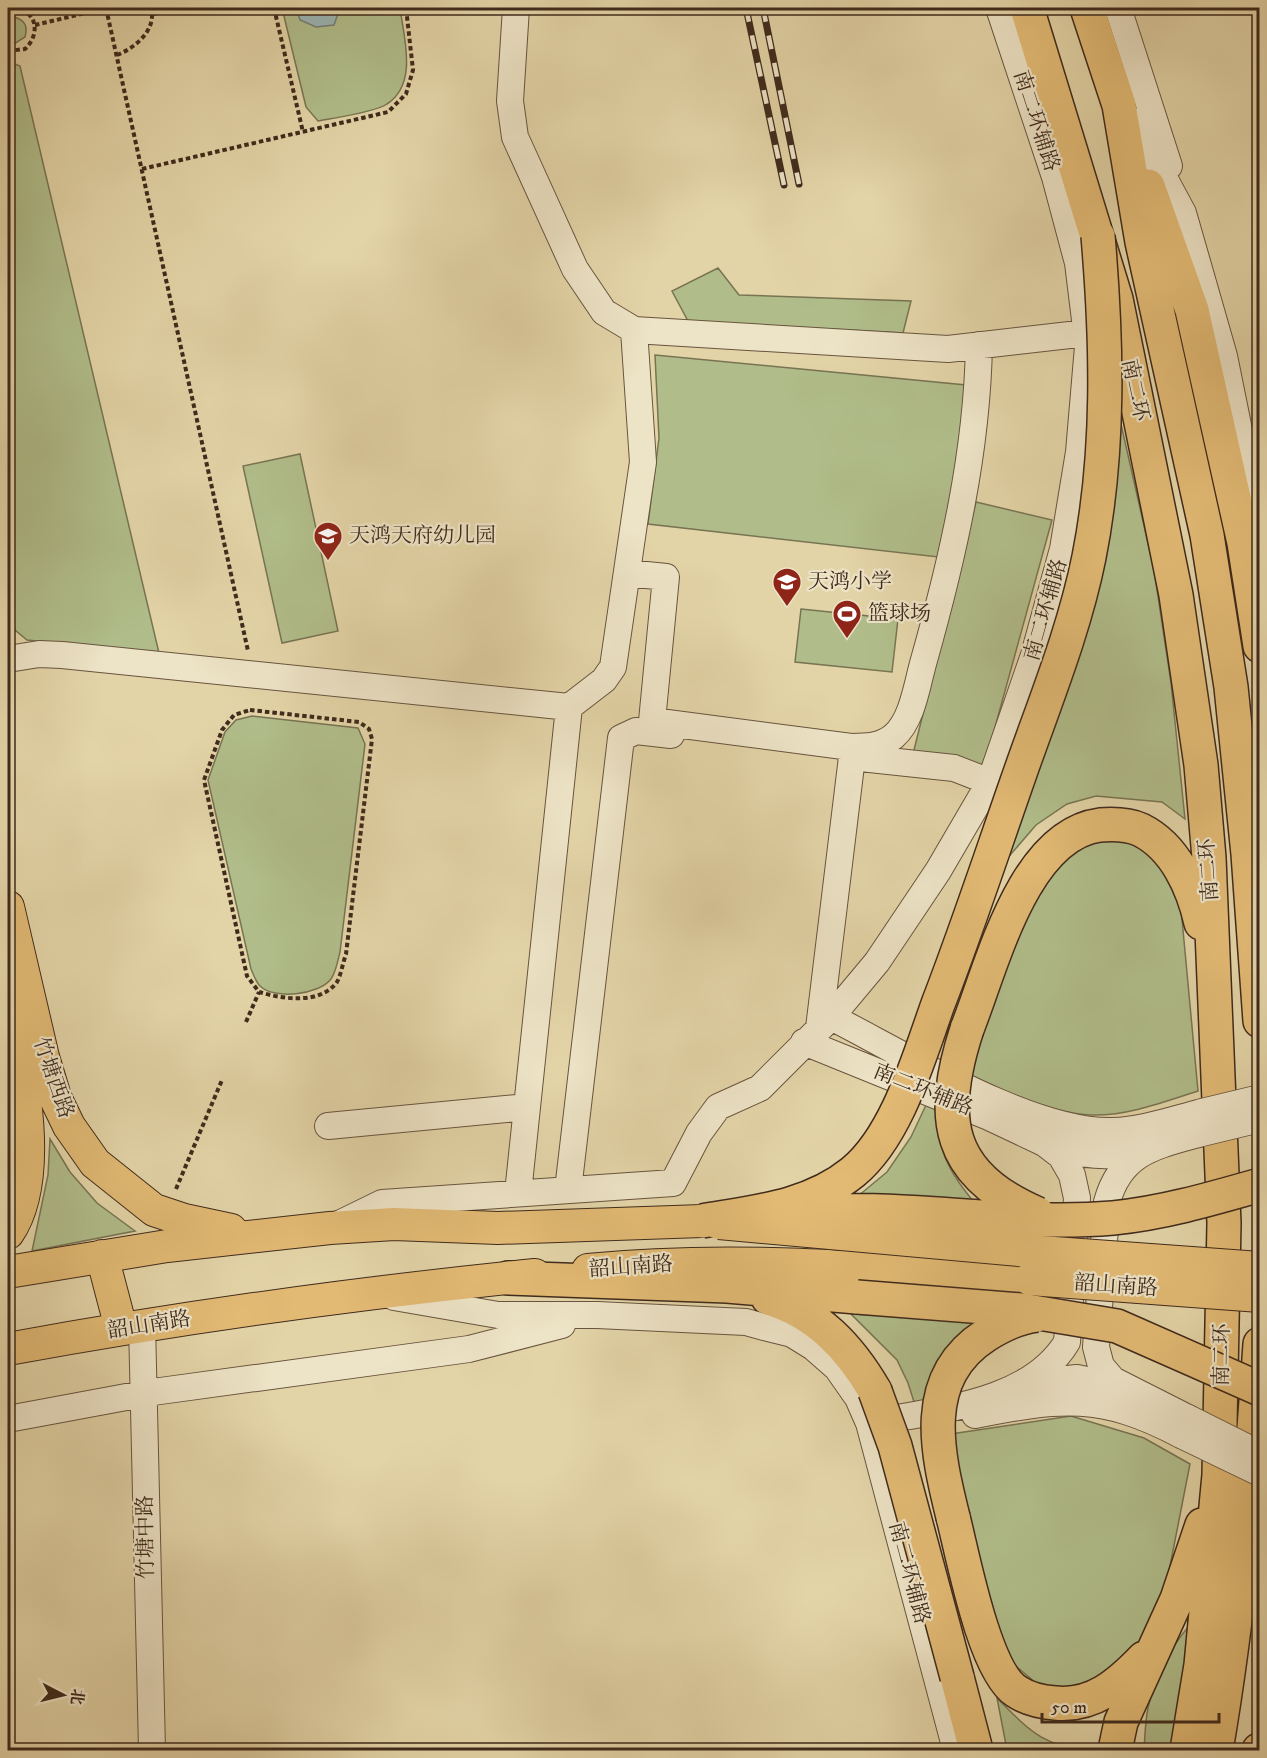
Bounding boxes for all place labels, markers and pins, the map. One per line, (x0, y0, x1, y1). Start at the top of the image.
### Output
school or university icon: 天鸿天府幼儿园 (312, 520, 344, 562)
place label: 天鸿天府幼儿园 (349, 523, 496, 549)
school or university icon: 天鸿小学 (771, 566, 803, 608)
place label: 天鸿小学 (808, 569, 892, 595)
sports icon: 篮球场 (831, 598, 863, 640)
place label: 篮球场 (868, 601, 931, 627)

